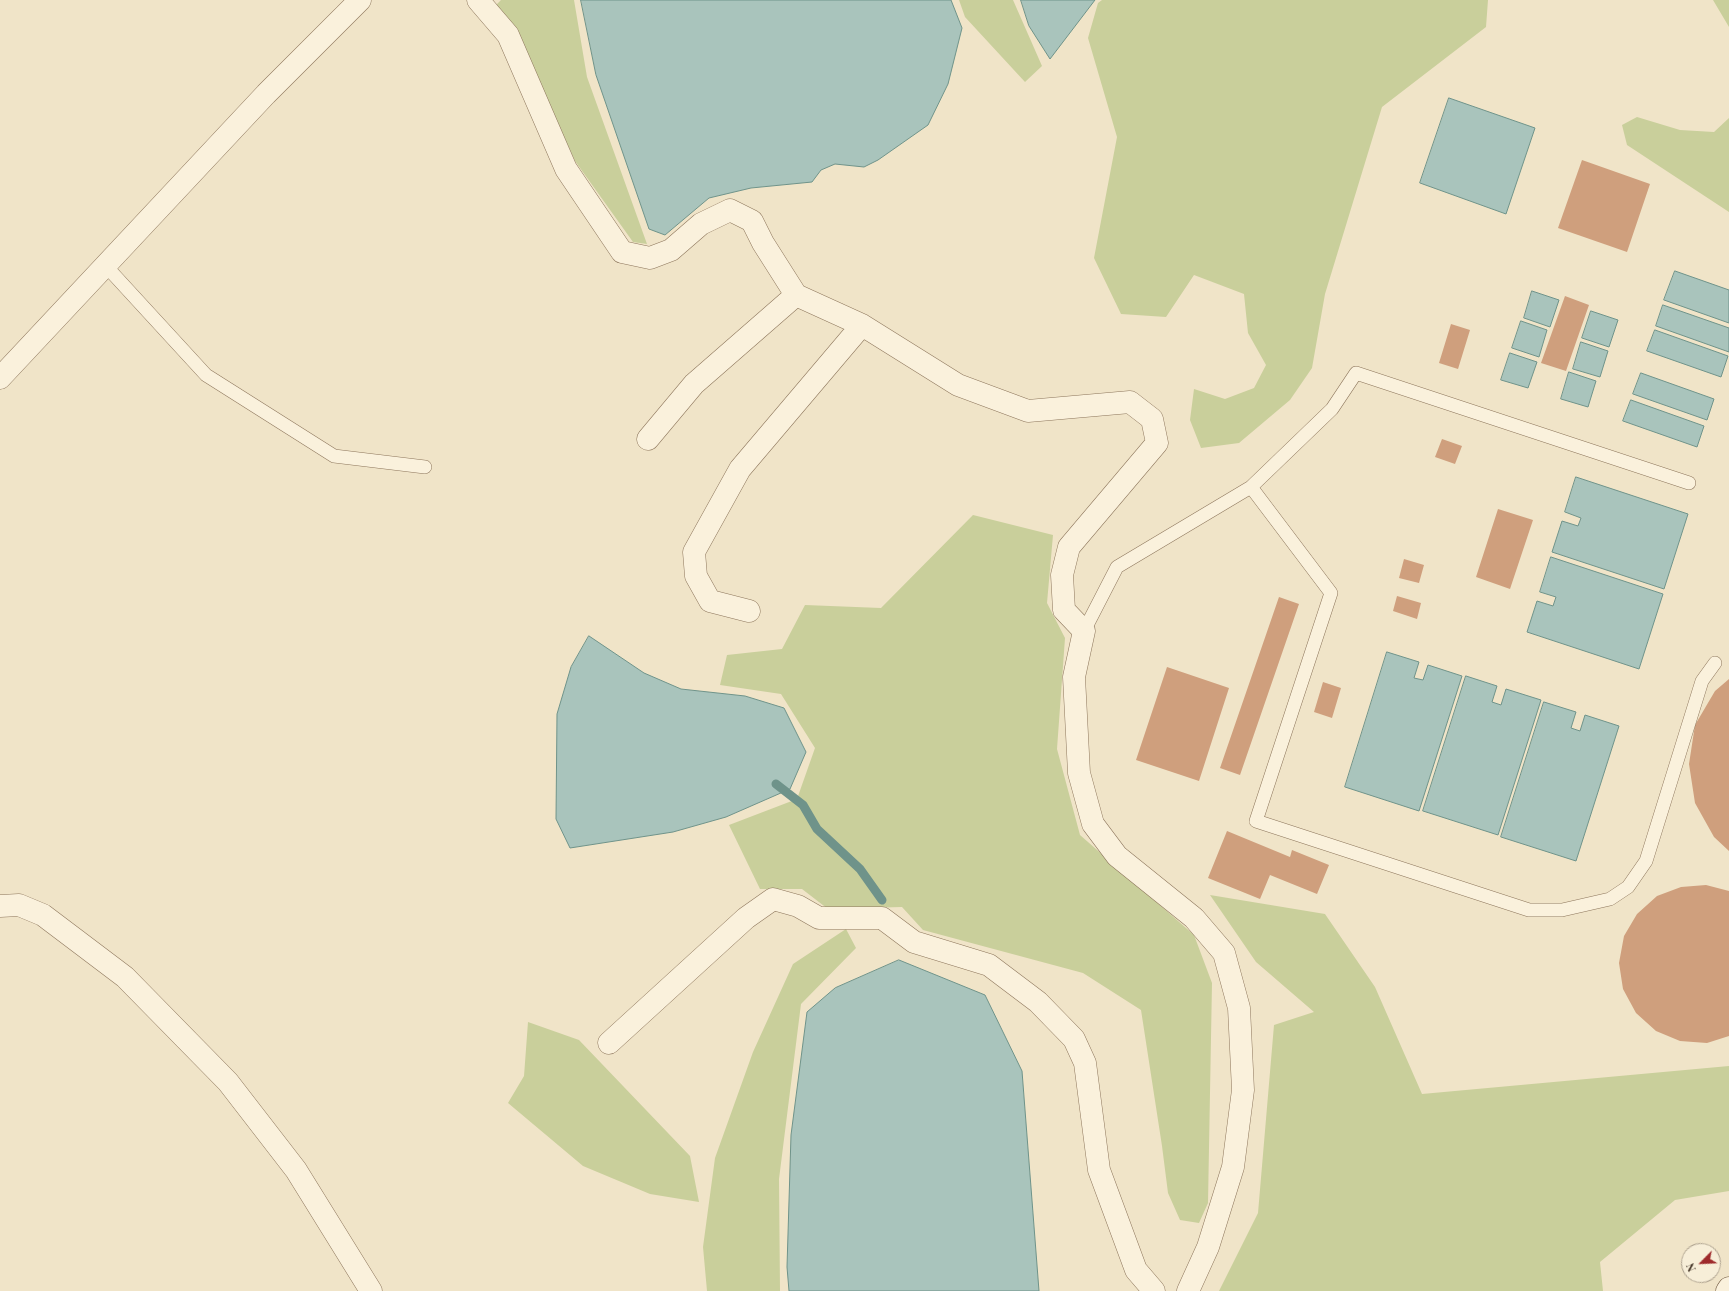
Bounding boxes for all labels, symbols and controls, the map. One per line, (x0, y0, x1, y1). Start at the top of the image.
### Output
north arrow (1681, 1243, 1721, 1283)
text: N (1682, 1261, 1699, 1274)

